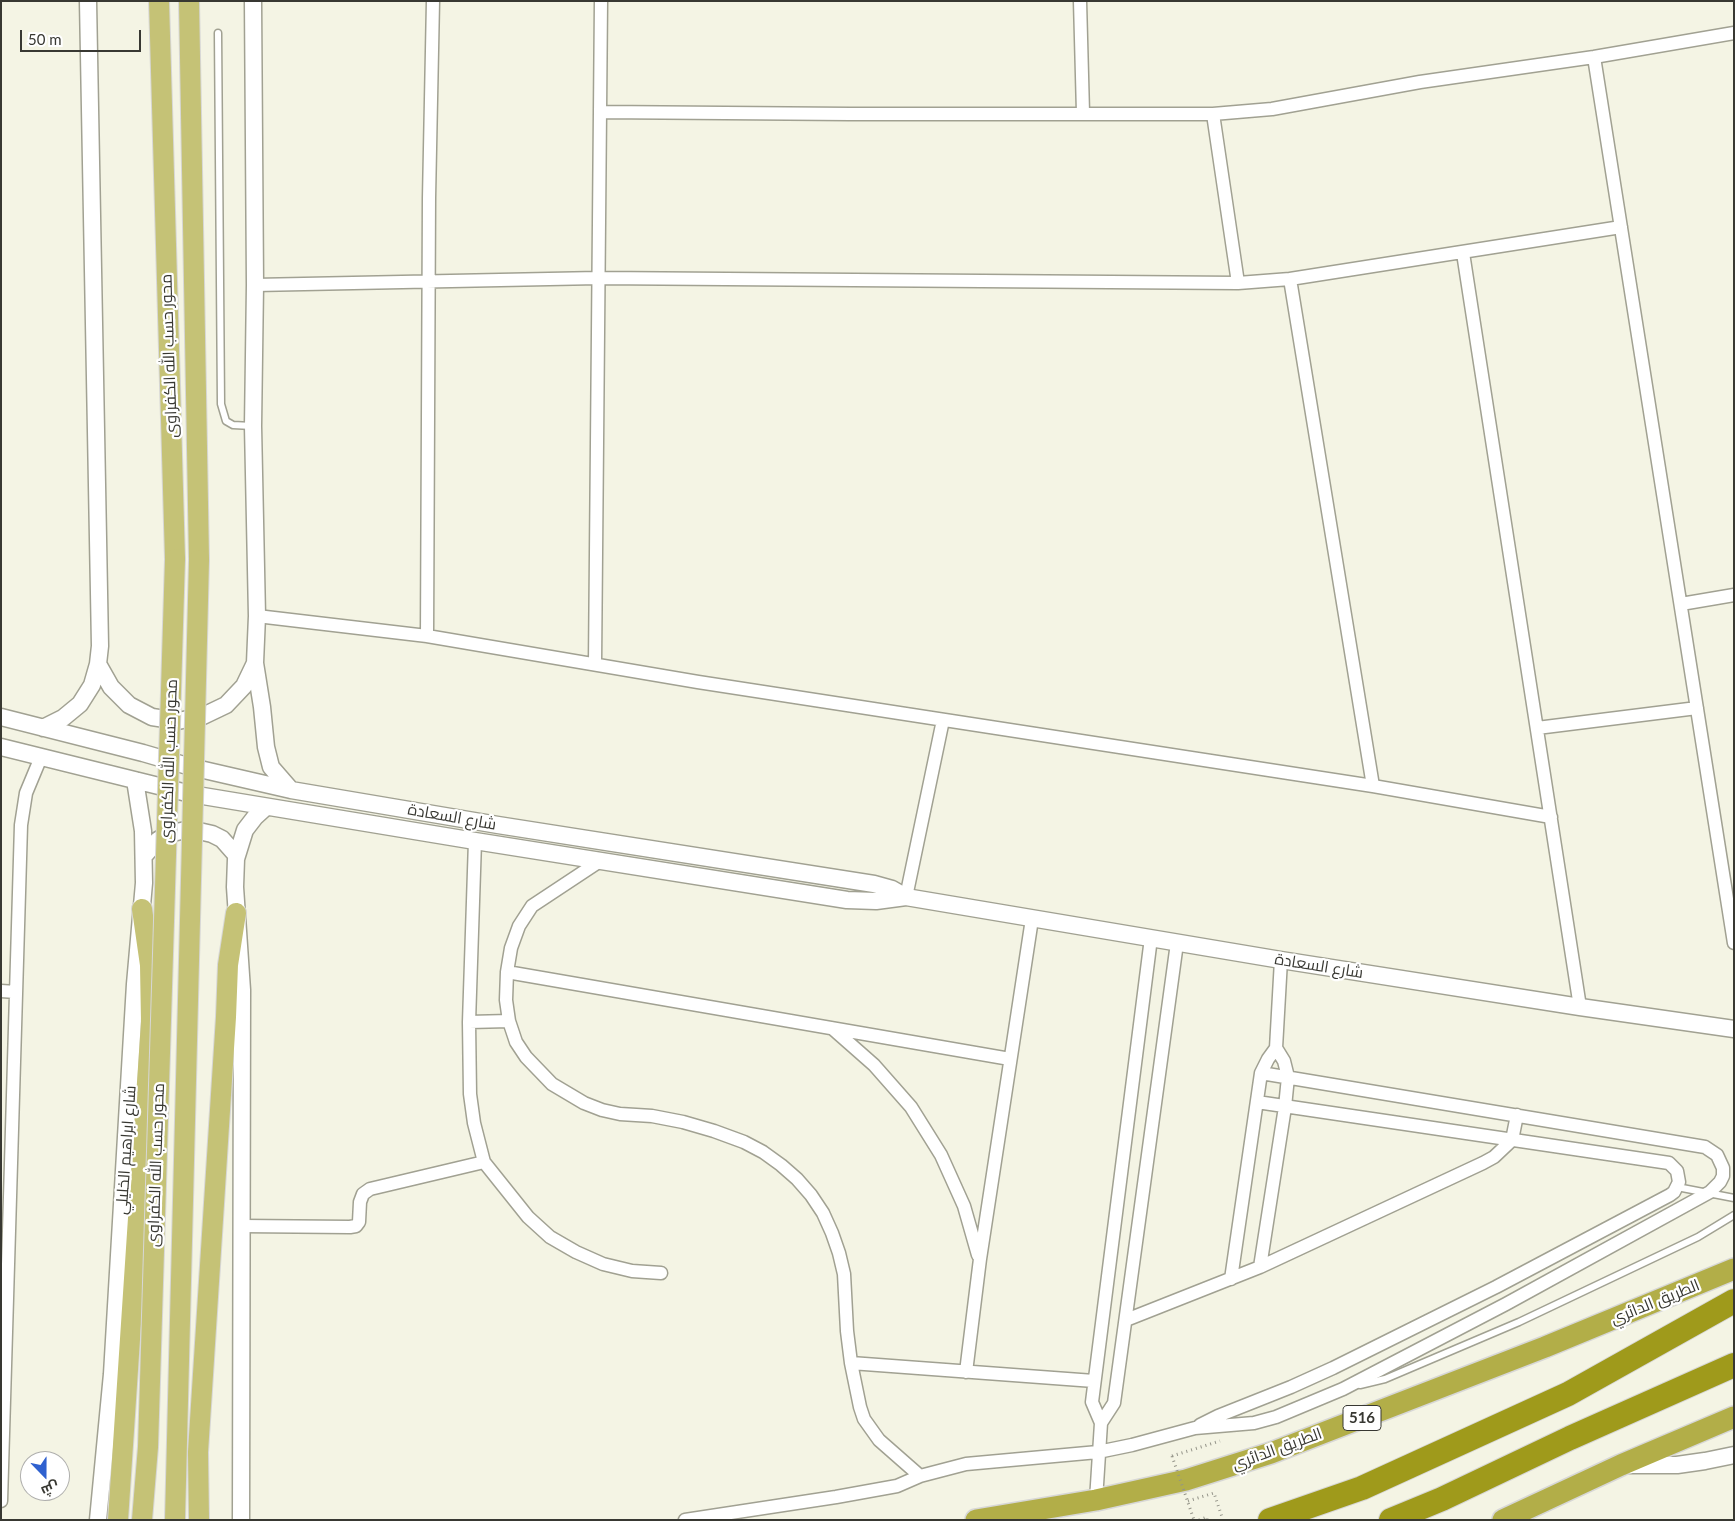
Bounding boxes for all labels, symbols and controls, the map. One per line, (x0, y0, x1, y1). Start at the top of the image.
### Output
scale bar (22, 20, 144, 52)
text: 50 m (28, 30, 62, 48)
street label: محور حسب الله الكفراوى (157, 274, 181, 438)
street label: محور حسب الله الكفراوى (157, 679, 181, 843)
street label: شارع السعادة (406, 800, 498, 834)
street label: شارع السعادة (1273, 950, 1365, 982)
street label: محور حسب الله الكفراوى (144, 1083, 168, 1247)
street label: شارع ابراهيم الخليلي (112, 1085, 140, 1215)
street label: الطريق الدائري (1608, 1275, 1702, 1329)
road number: 516 (1343, 1406, 1381, 1430)
street label: الطريق الدائري (1229, 1424, 1325, 1474)
north arrow (20, 1451, 70, 1501)
text: ش (39, 1478, 62, 1501)

